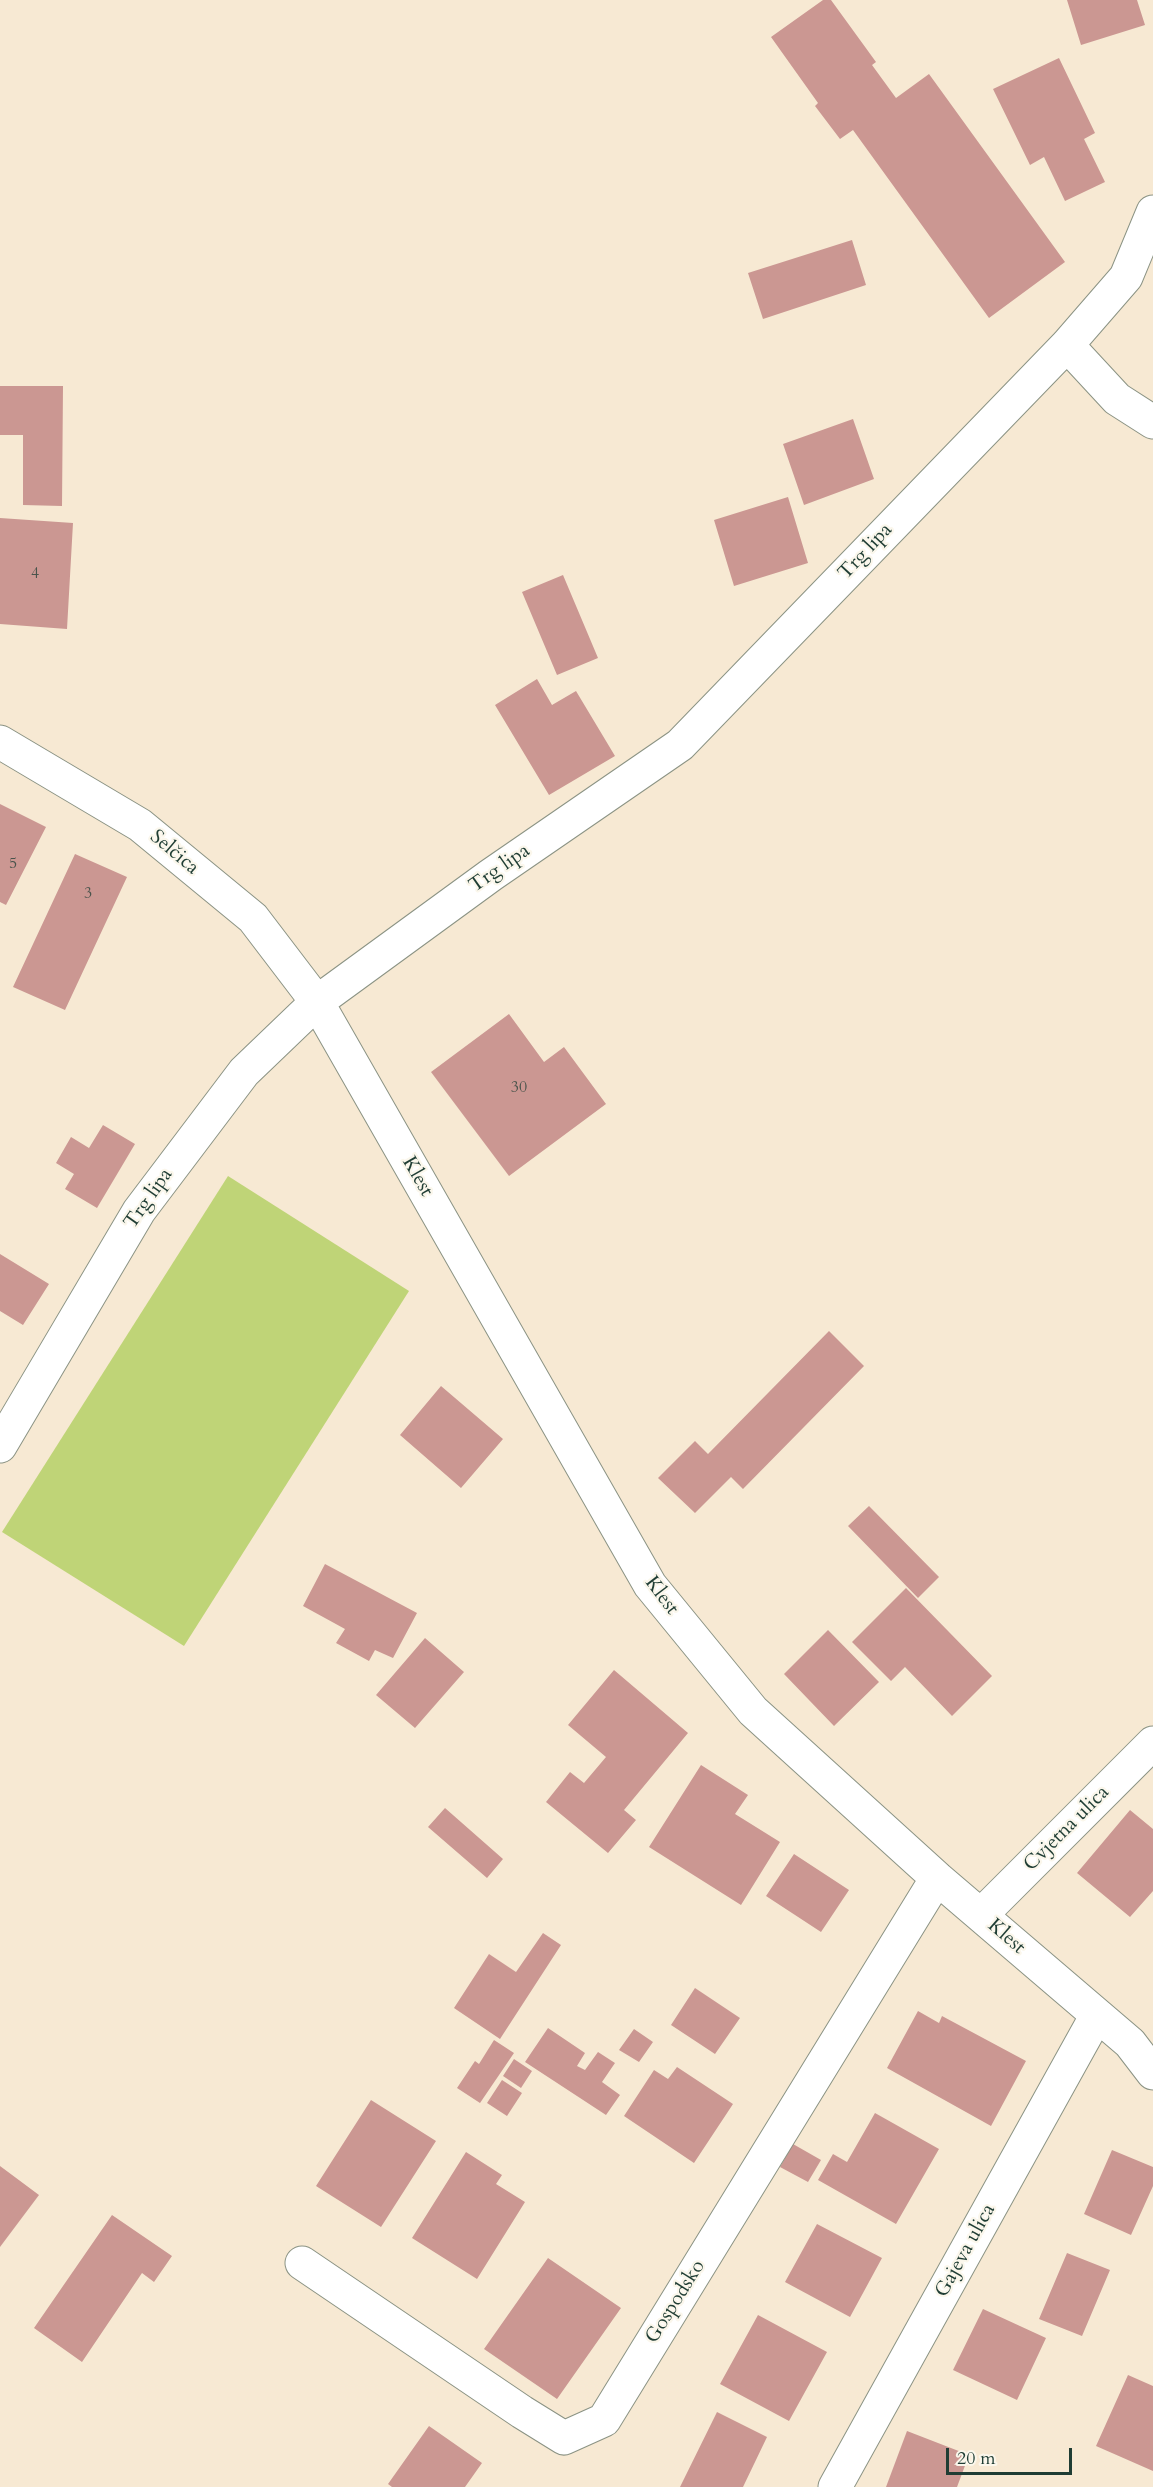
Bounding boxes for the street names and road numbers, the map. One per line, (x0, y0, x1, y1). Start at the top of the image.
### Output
street label: Trg lipa (834, 519, 898, 585)
street label: Selčica (145, 826, 203, 880)
street label: Trg lipa (465, 840, 535, 898)
street label: Klest (396, 1153, 438, 1201)
street label: Trg lipa (120, 1164, 178, 1234)
street label: Klest (639, 1572, 683, 1620)
street label: Cvjetna ulica (1019, 1781, 1115, 1877)
street label: Klest (982, 1914, 1030, 1960)
street label: Gajeva ulica (931, 2200, 1001, 2302)
street label: Gospodsko (641, 2256, 711, 2348)

